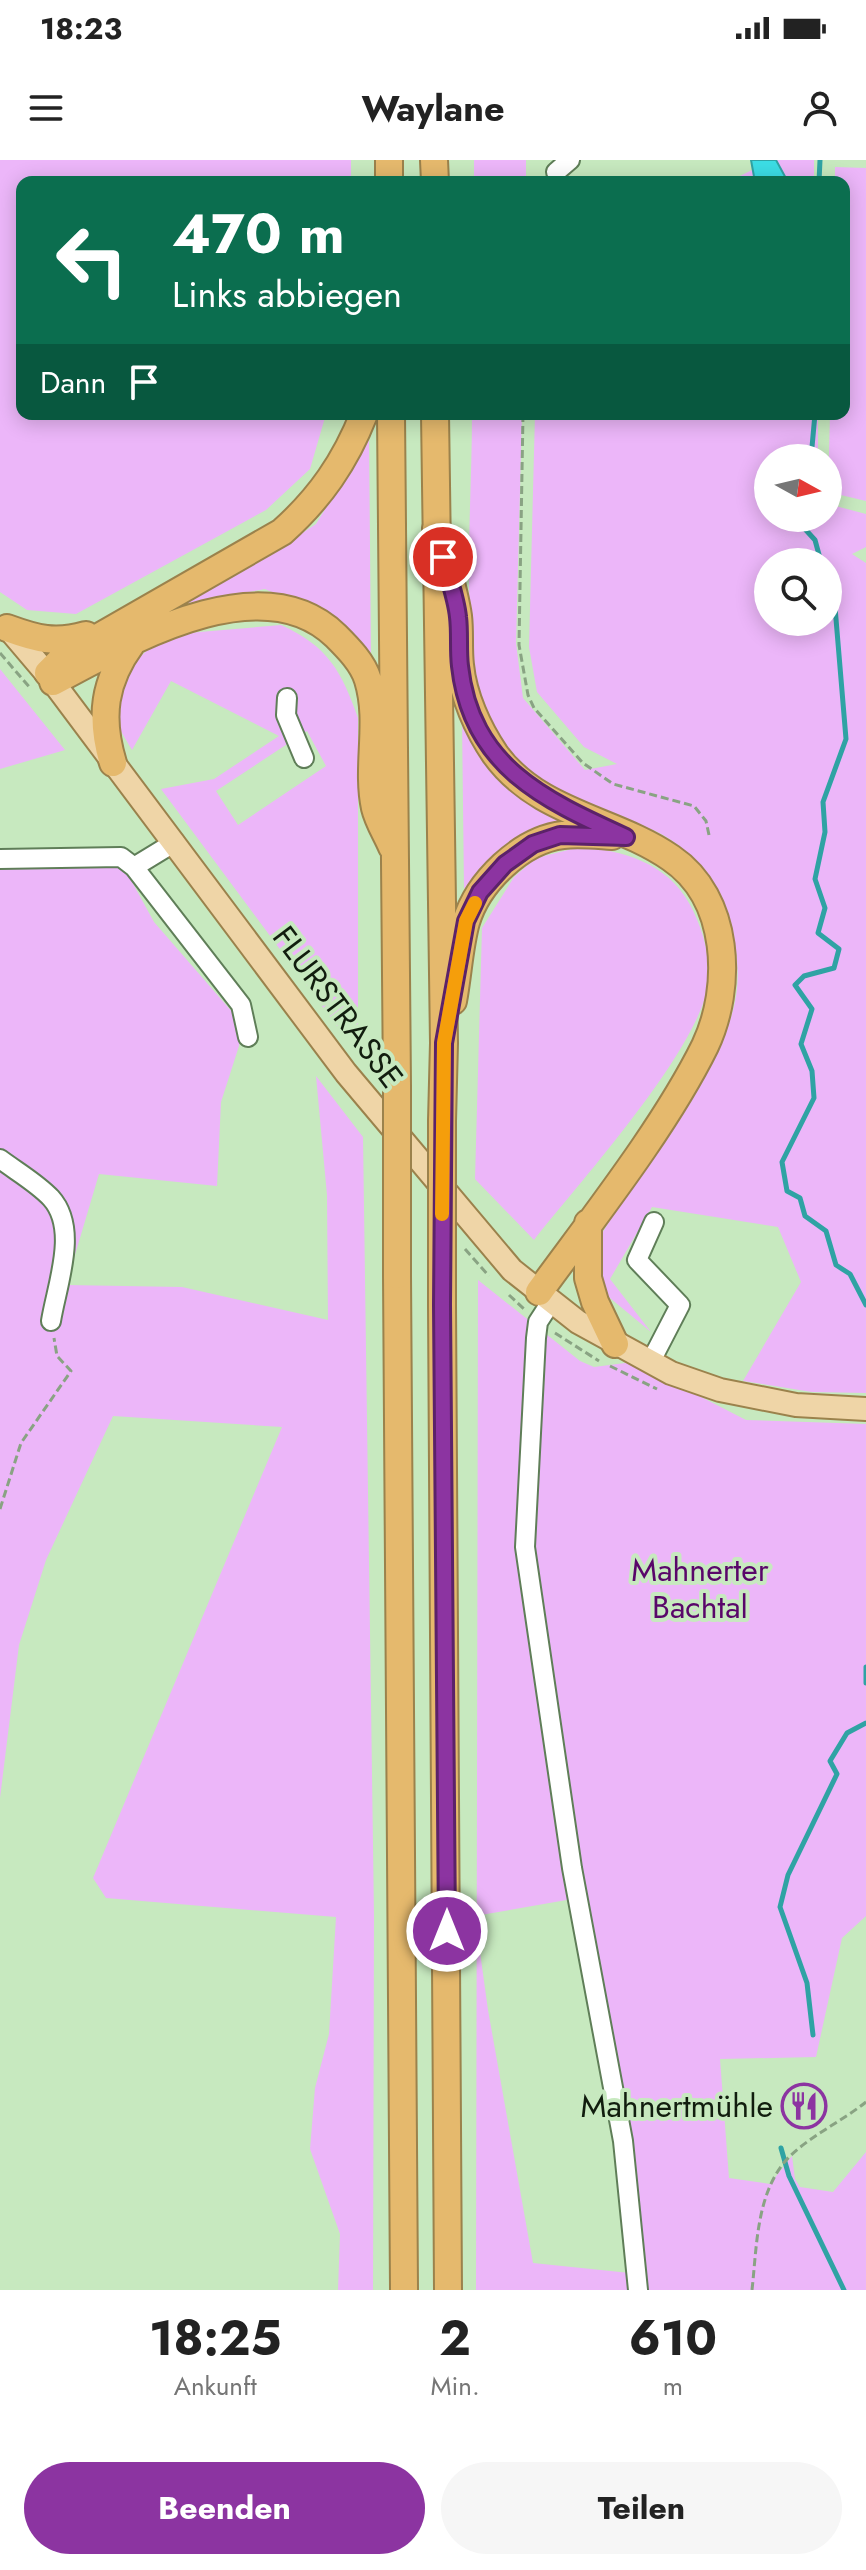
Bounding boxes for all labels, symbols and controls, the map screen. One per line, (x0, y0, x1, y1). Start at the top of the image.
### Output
text: 18:23 (40, 7, 122, 50)
text: Waylane (361, 82, 505, 134)
icon: menu (24, 86, 68, 130)
icon: person (798, 86, 842, 130)
text: 470 m (172, 193, 345, 274)
icon: left (40, 208, 144, 312)
text: Links abbiegen (172, 268, 402, 320)
icon: arrive (122, 360, 166, 404)
text: Dann (40, 361, 106, 404)
north arrow (754, 444, 842, 532)
map controls (754, 444, 842, 636)
pin (409, 523, 477, 591)
icon: arrive (421, 535, 465, 579)
button: search (754, 548, 842, 636)
street label: FLURSTRASSE (262, 916, 414, 1098)
park label: Mahnerter Bachtal (631, 1547, 769, 1630)
position arrow (405, 1889, 489, 1973)
restaurant icon: Mahnertmühle (780, 2082, 828, 2130)
place label: Mahnertmühle (581, 2083, 773, 2129)
text: 18:25 (149, 2304, 281, 2373)
text: 2 (439, 2304, 471, 2373)
text: 610 (629, 2304, 717, 2373)
text: Ankunft (174, 2367, 257, 2405)
text: Min. (430, 2367, 480, 2405)
text: m (663, 2367, 683, 2405)
button: Beenden (24, 2462, 425, 2554)
button: Teilen (441, 2462, 842, 2554)

